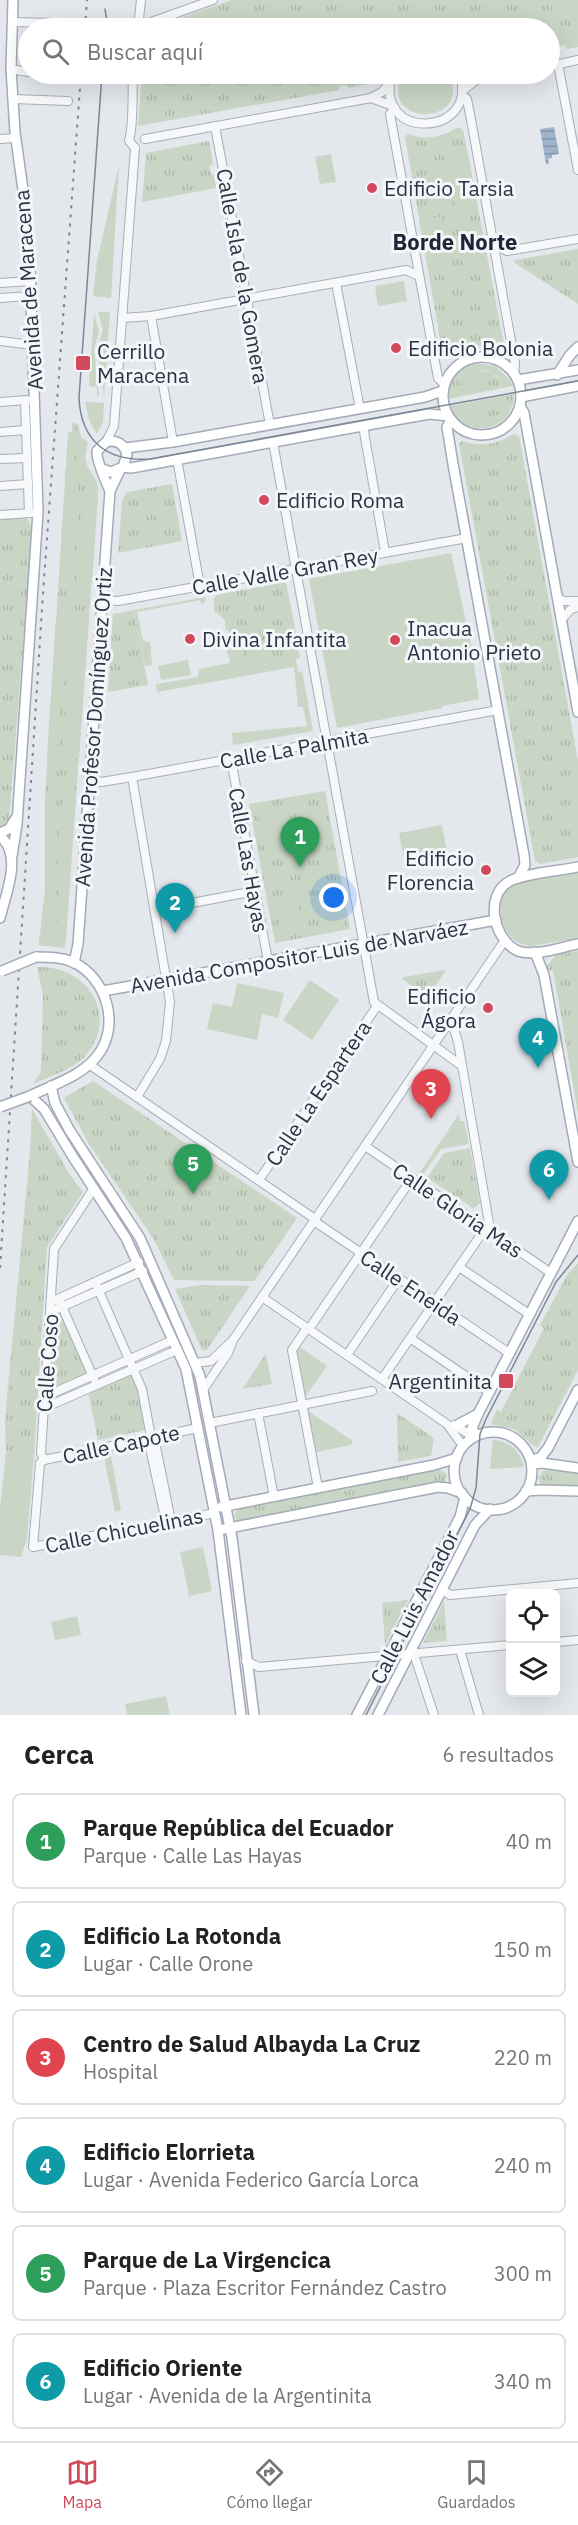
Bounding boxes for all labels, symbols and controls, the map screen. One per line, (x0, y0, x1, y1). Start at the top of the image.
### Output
search box (18, 18, 560, 84)
icon: search (39, 35, 72, 68)
text: Buscar aquí (87, 37, 203, 66)
street label: Calle Isla de la Gomera (210, 166, 276, 386)
place label: Edificio Tarsia (384, 174, 514, 202)
marker: Edificio Tarsia (365, 181, 379, 195)
street label: Avenida de Maracena (7, 189, 49, 391)
district label: Borde Norte (393, 227, 517, 256)
place label: Edificio Bolonia (408, 334, 553, 362)
place label: Cerrillo Maracena (97, 337, 189, 389)
marker: Edificio Bolonia (389, 341, 403, 355)
marker: Cerrillo Maracena (74, 354, 92, 372)
place label: Edificio Roma (276, 486, 404, 514)
marker: Edificio Roma (257, 493, 271, 507)
street label: Calle Valle Gran Rey (190, 541, 381, 601)
street label: Avenida Profesor Domínguez Ortiz (68, 566, 118, 888)
place label: Inacua Antonio Prieto (407, 614, 541, 666)
place label: Divina Infantita (202, 625, 347, 653)
marker: Divina Infantita (183, 632, 197, 646)
marker: Inacua Antonio Prieto (388, 633, 402, 647)
street label: Calle La Palmita (218, 721, 370, 775)
street label: Calle Las Hayas (222, 785, 276, 935)
pin: 1 (280, 818, 320, 867)
place label: Edificio Florencia (387, 844, 474, 896)
marker: Edificio Florencia (479, 863, 493, 877)
your location (319, 883, 348, 912)
pin: 2 (156, 884, 195, 933)
street label: Avenida Compositor Luis de Narváez (128, 912, 470, 1000)
place label: Edificio Ágora (407, 982, 476, 1034)
marker: Edificio Ágora (481, 1001, 495, 1015)
street label: Calle La Espartera (259, 1015, 377, 1171)
pin: 4 (518, 1018, 558, 1068)
pin: 3 (412, 1070, 450, 1119)
pin: 5 (174, 1144, 212, 1194)
pin: 6 (530, 1150, 568, 1200)
street label: Calle Gloria Mas (387, 1156, 529, 1264)
street label: Calle Eneida (355, 1243, 467, 1331)
street label: Calle Coso (30, 1313, 64, 1413)
place label: Argentinita (389, 1367, 492, 1395)
marker: Argentinita (497, 1372, 515, 1390)
street label: Calle Capote (60, 1418, 182, 1470)
street label: Calle Chicuelinas (42, 1501, 206, 1559)
street label: Calle Luis Amador (363, 1525, 465, 1689)
map controls (506, 1589, 560, 1697)
button: locate (506, 1589, 560, 1643)
button: layers (506, 1643, 560, 1697)
text: Cerca (24, 1737, 94, 1771)
text: 6 resultados (442, 1741, 554, 1768)
text: Parque República del Ecuador (83, 1813, 394, 1842)
text: 1 (40, 1828, 52, 1855)
text: 40 m (506, 1828, 552, 1855)
text: Parque · Calle Las Hayas (83, 1842, 302, 1869)
text: Edificio La Rotonda (83, 1921, 281, 1950)
text: 2 (40, 1936, 52, 1963)
text: 150 m (494, 1936, 552, 1963)
text: Lugar · Calle Orone (83, 1950, 253, 1977)
text: Centro de Salud Albayda La Cruz (83, 2029, 420, 2058)
text: 3 (40, 2044, 52, 2071)
text: 220 m (494, 2044, 552, 2071)
text: Hospital (83, 2058, 158, 2085)
text: Edificio Elorrieta (83, 2137, 255, 2166)
text: 4 (40, 2152, 52, 2179)
text: 240 m (494, 2152, 552, 2179)
text: Lugar · Avenida Federico García Lorca (83, 2166, 419, 2193)
text: Parque de La Virgencica (83, 2245, 331, 2274)
text: 5 (40, 2260, 52, 2287)
text: 300 m (494, 2260, 552, 2287)
text: Parque · Plaza Escritor Fernández Castro (83, 2274, 447, 2301)
text: Edificio Oriente (83, 2353, 242, 2382)
text: 6 (40, 2368, 52, 2395)
text: 340 m (494, 2368, 552, 2395)
text: Lugar · Avenida de la Argentinita (83, 2382, 372, 2409)
tab: Mapa (62, 2456, 102, 2512)
tab: Cómo llegar (227, 2456, 312, 2512)
tab: Guardados (437, 2456, 516, 2512)

